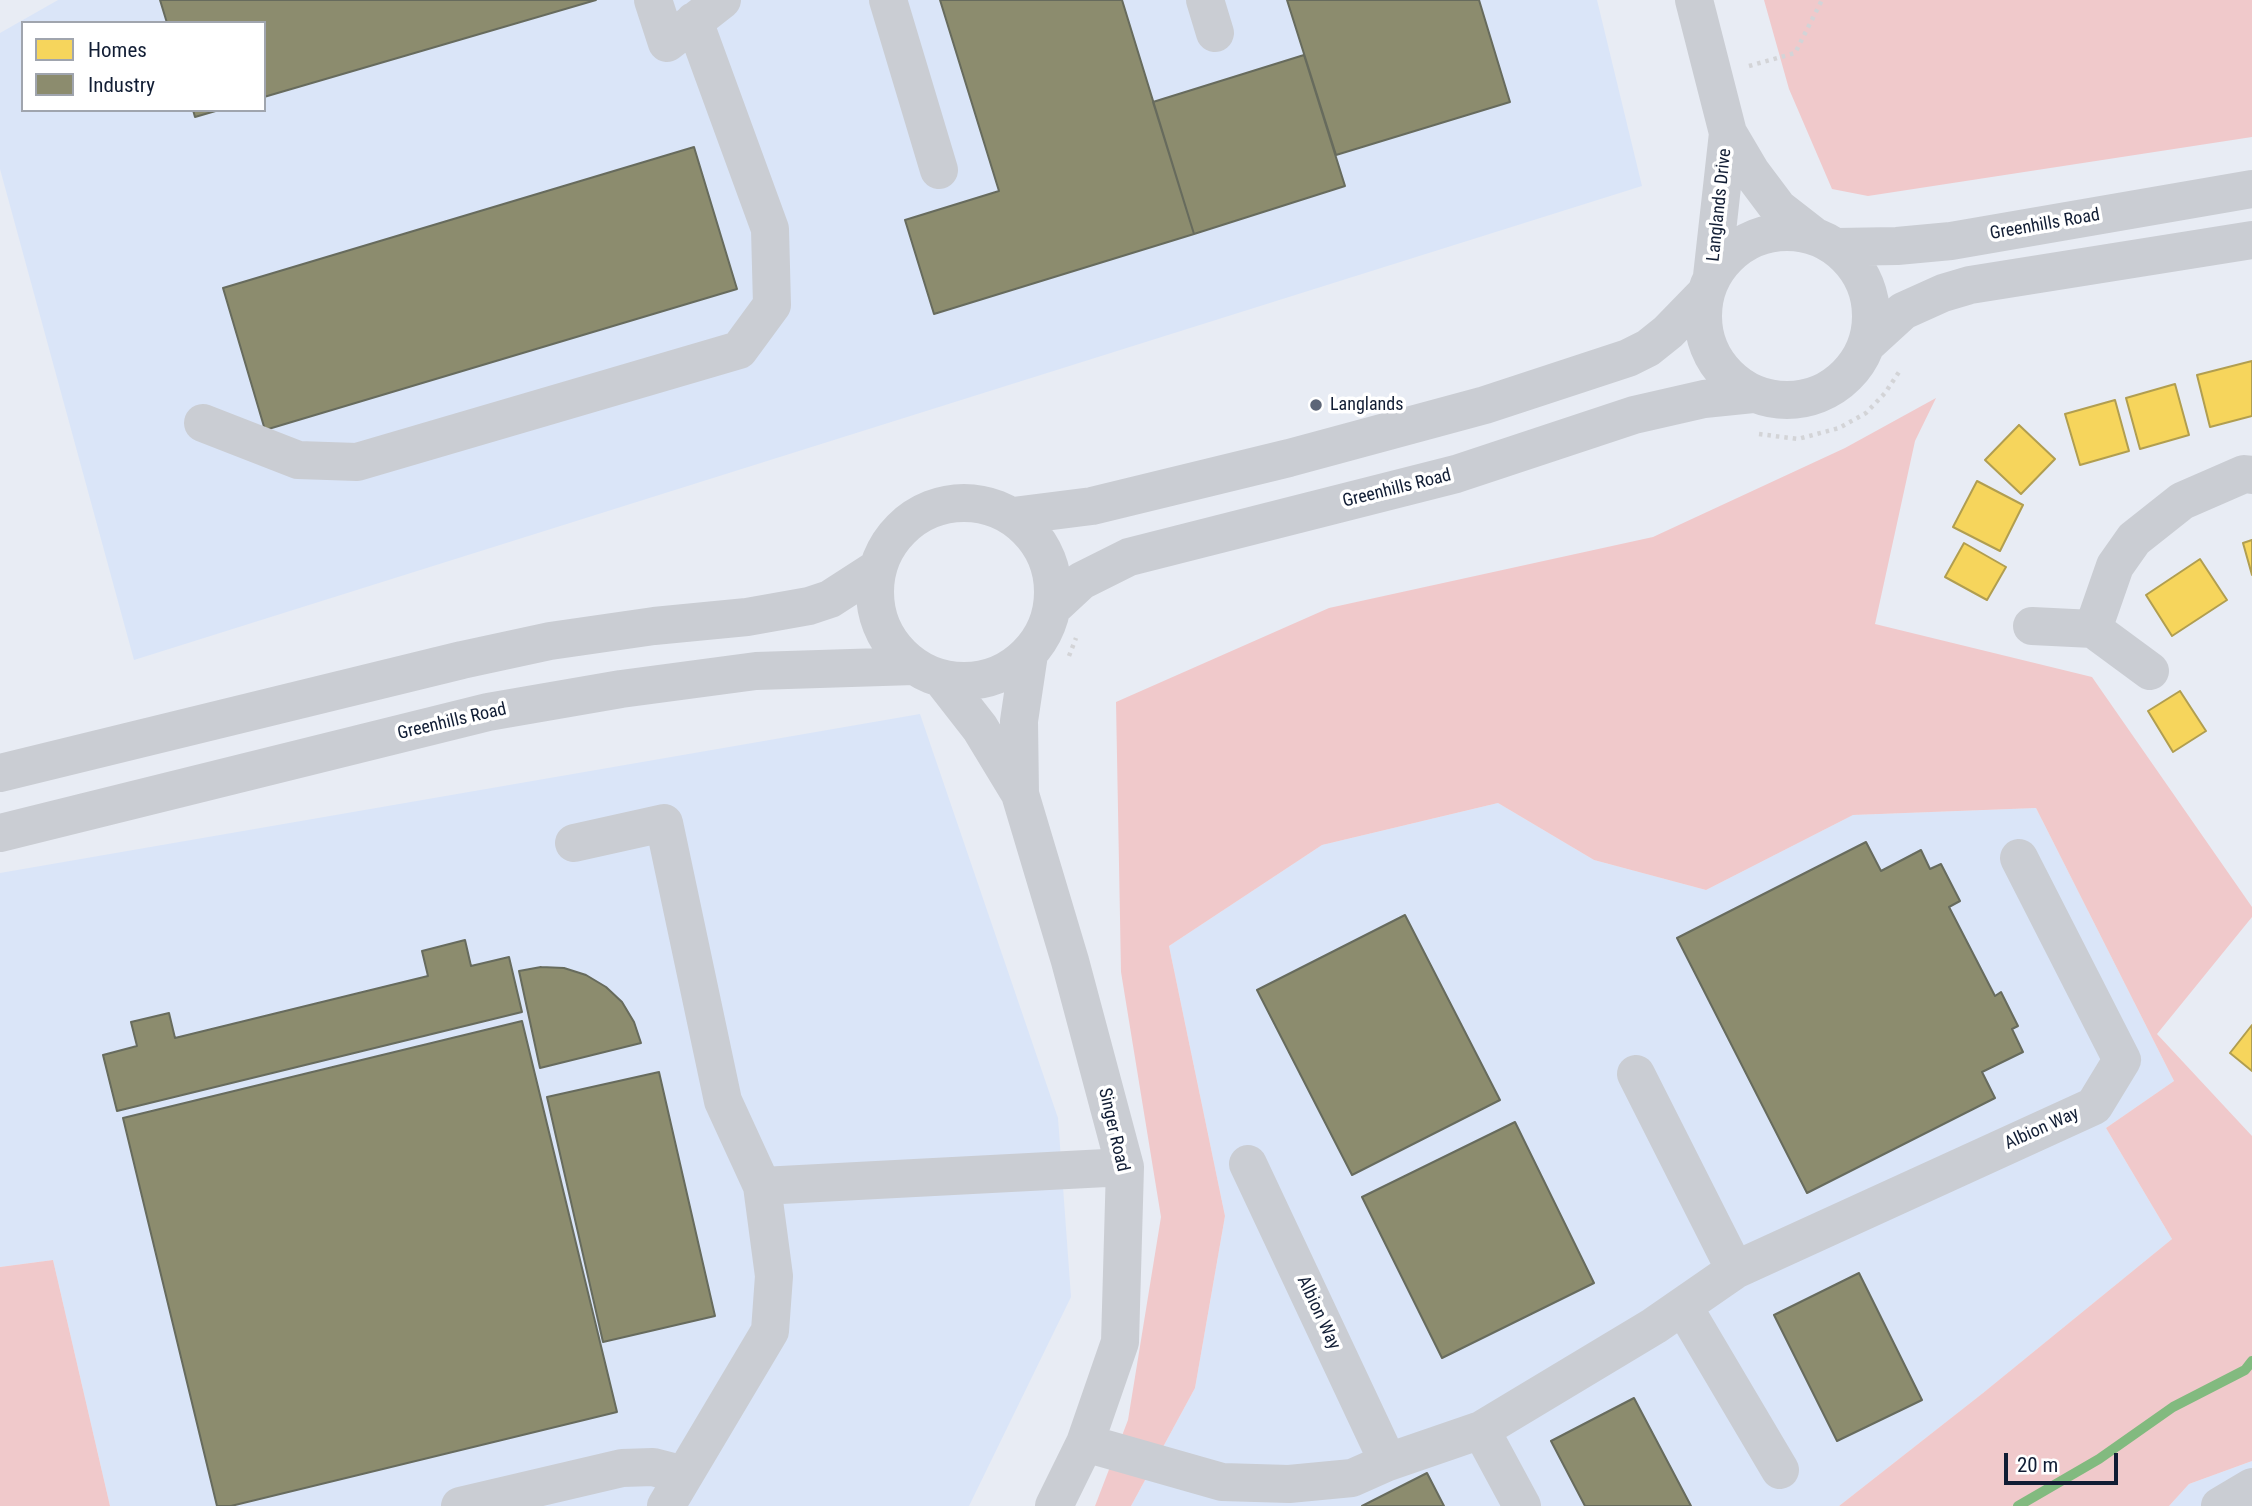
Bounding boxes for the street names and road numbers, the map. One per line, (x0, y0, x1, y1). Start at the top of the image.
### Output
street label: Langlands Drive (1703, 147, 1737, 263)
street label: Greenhills Road (1988, 205, 2102, 245)
street label: Greenhills Road (1340, 465, 1454, 513)
street label: Greenhills Road (395, 699, 509, 745)
street label: Singer Road (1093, 1086, 1133, 1174)
street label: Albion Way (2002, 1103, 2082, 1155)
street label: Albion Way (1292, 1273, 1344, 1353)

